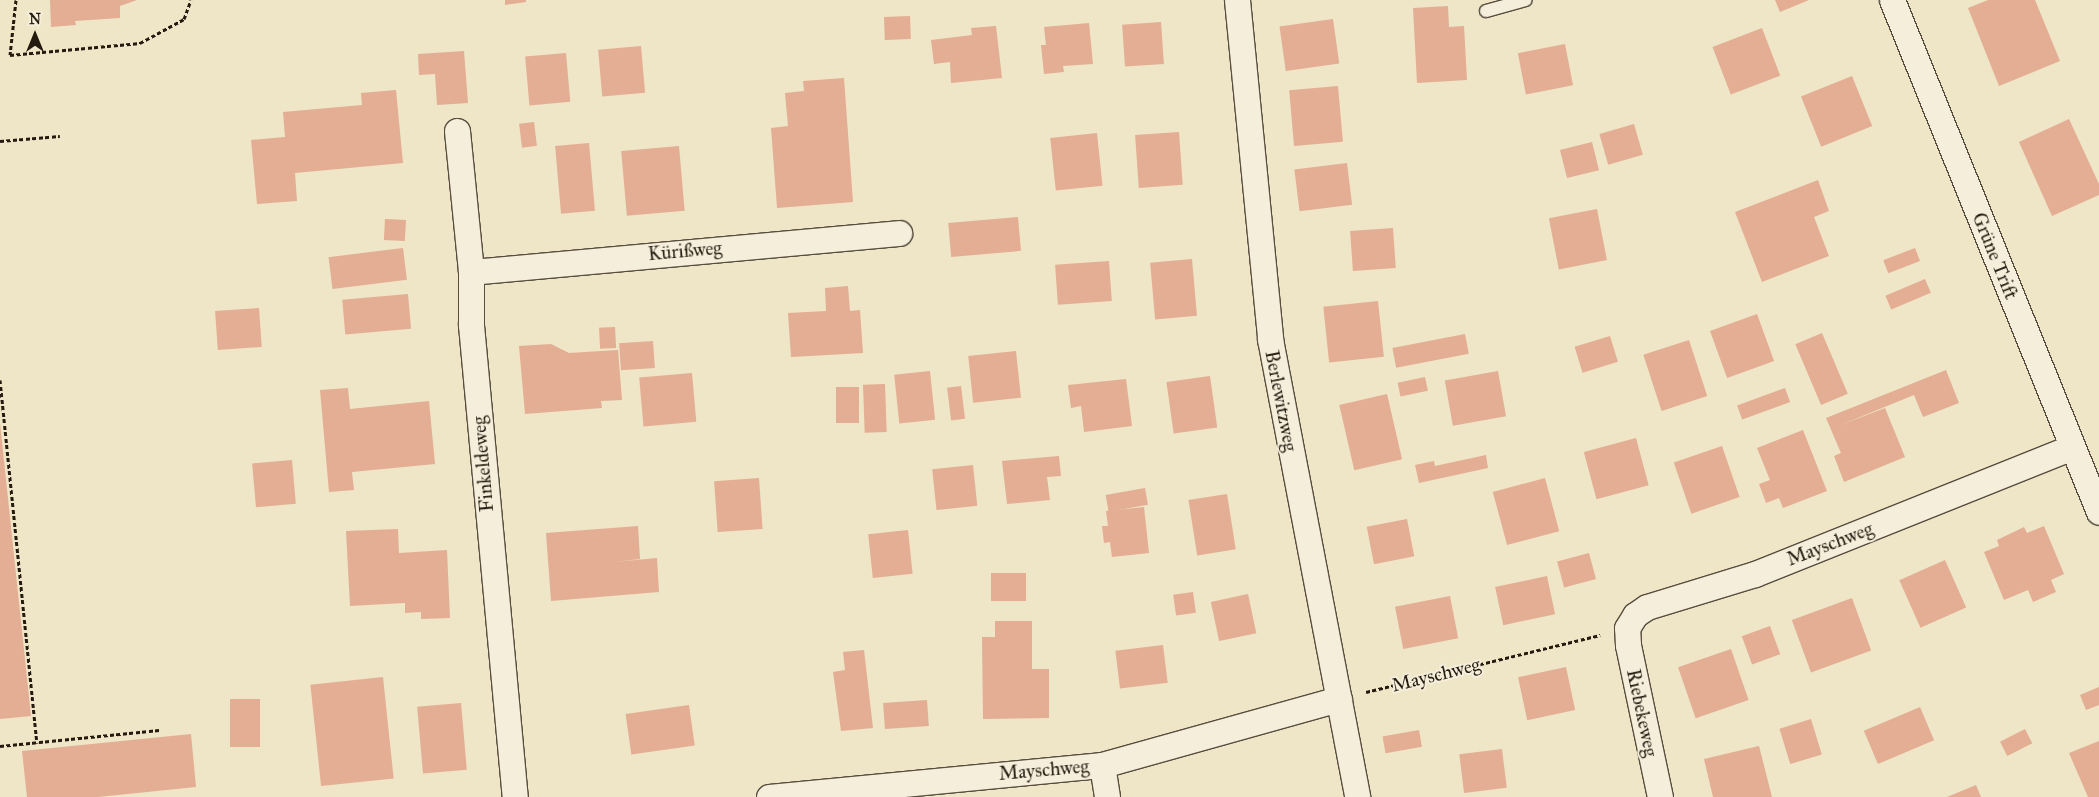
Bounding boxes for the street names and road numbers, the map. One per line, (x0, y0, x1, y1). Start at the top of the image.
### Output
street label: Grüne Trift (1967, 209, 2023, 303)
street label: Kürißweg (647, 236, 723, 266)
street label: Berlewitzweg (1260, 348, 1302, 454)
street label: Finkeldeweg (467, 415, 499, 513)
street label: Mayschweg (1784, 517, 1876, 571)
street label: Mayschweg (1389, 653, 1483, 697)
street label: Riebekeweg (1622, 667, 1662, 759)
street label: Mayschweg (998, 755, 1090, 785)

